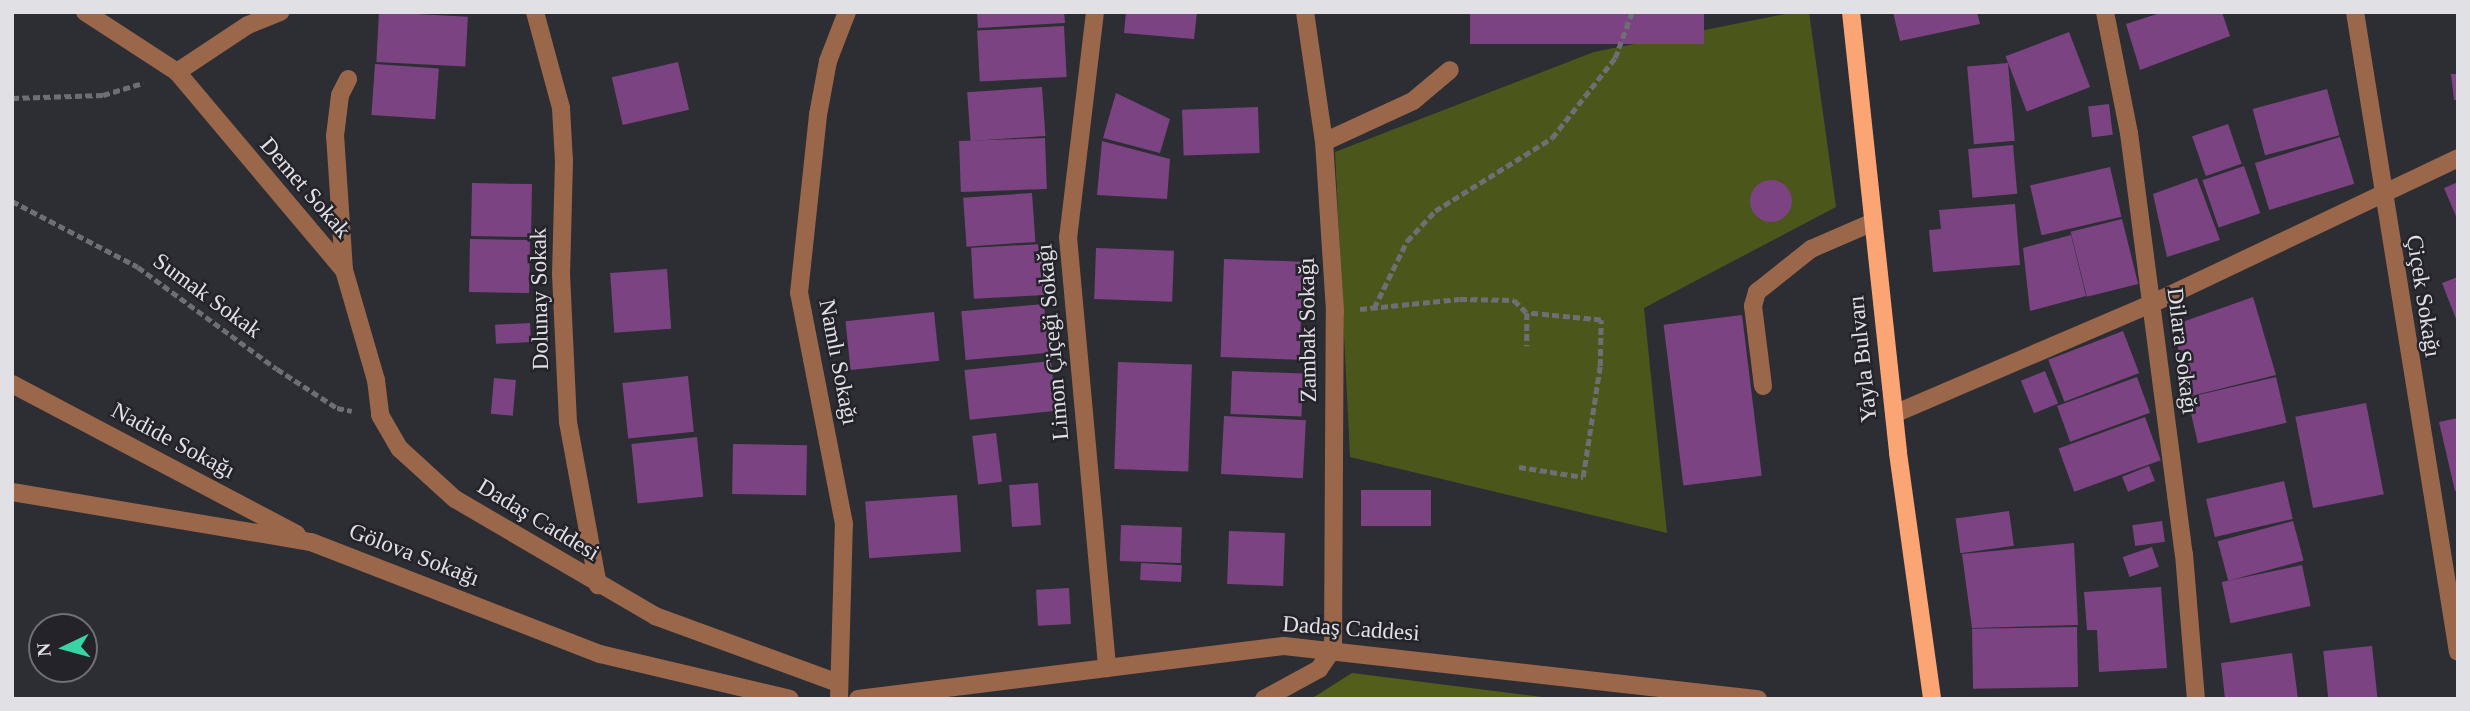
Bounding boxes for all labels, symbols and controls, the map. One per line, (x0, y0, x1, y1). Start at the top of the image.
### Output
street label: Demet Sokak (254, 132, 356, 244)
street label: Dolunay Sokak (525, 228, 555, 370)
street label: Çiçek Sokağı (2400, 233, 2446, 359)
street label: Limon Çiçeği Sokağı (1031, 243, 1075, 441)
street label: Sumak Sokak (147, 247, 267, 345)
street label: Zambak Sokağı (1293, 257, 1323, 403)
street label: Dilara Sokağı (2161, 286, 2203, 416)
street label: Yayla Bulvarı (1843, 294, 1883, 424)
street label: Namlı Sokağı (812, 297, 864, 427)
street label: Nadide Sokağı (106, 397, 240, 485)
street label: Dadaş Caddesi (472, 473, 604, 567)
street label: Gölova Sokağı (345, 518, 483, 592)
street label: Dadaş Caddesi (1282, 610, 1420, 648)
north arrow (28, 613, 98, 683)
text: N (33, 642, 55, 657)

